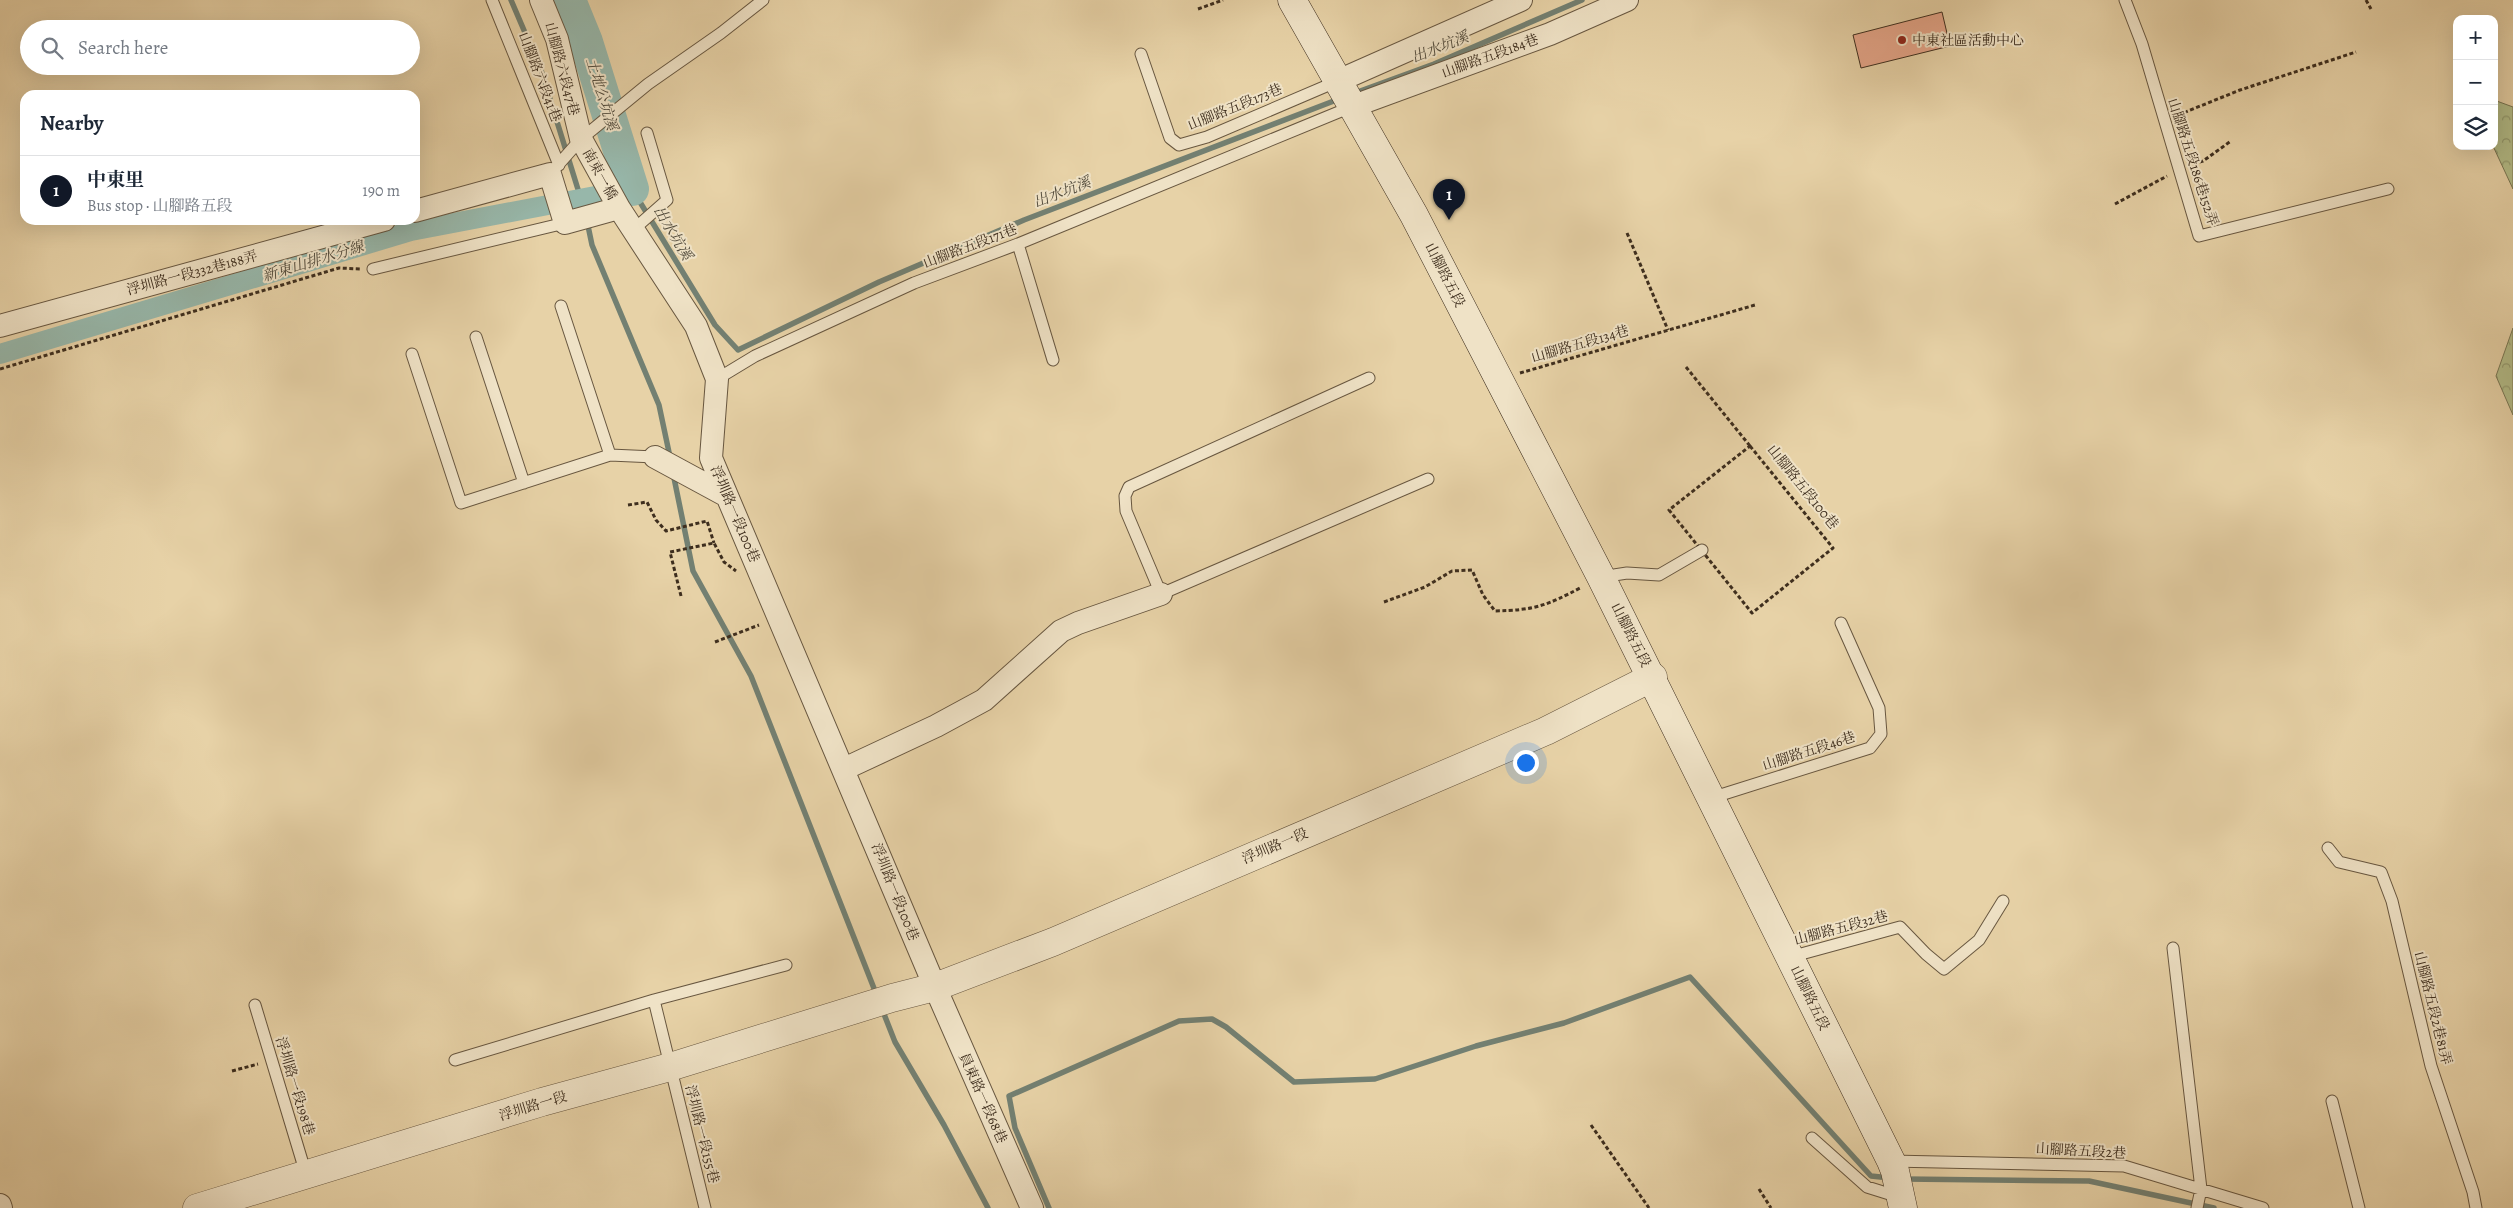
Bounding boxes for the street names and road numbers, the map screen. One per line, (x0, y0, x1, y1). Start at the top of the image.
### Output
street label: 山腳路六段47巷 (540, 20, 584, 118)
street label: 山腳路六段41巷 (514, 29, 566, 125)
street label: 山腳路五段184巷 (1439, 30, 1541, 82)
street label: 山腳路五段173巷 (1185, 79, 1285, 135)
street label: 山腳路五段186巷152弄 (2163, 96, 2223, 228)
street label: 南東一橋 (578, 145, 622, 203)
street label: 山腳路五段171巷 (920, 219, 1020, 273)
street label: 山腳路五段 (1421, 240, 1469, 310)
street label: 浮圳路一段332巷188弄 (124, 246, 260, 300)
street label: 山腳路五段134巷 (1529, 321, 1631, 367)
street label: 山腳路五段100巷 (1763, 441, 1843, 533)
street label: 浮圳路一段100巷 (706, 463, 764, 565)
street label: 山腳路五段 (1607, 600, 1655, 670)
street label: 山腳路五段46巷 (1760, 727, 1858, 775)
street label: 浮圳路一段 (1239, 824, 1311, 868)
street label: 浮圳路一段100巷 (867, 840, 923, 944)
street label: 山腳路五段32巷 (1792, 906, 1890, 950)
street label: 山腳路五段2巷81弄 (2410, 949, 2456, 1067)
street label: 山腳路五段 (1786, 962, 1834, 1034)
street label: 浮圳路一段198巷 (271, 1034, 319, 1138)
street label: 員東路一段68巷 (955, 1050, 1011, 1146)
street label: 浮圳路一段155巷 (681, 1083, 723, 1185)
street label: 浮圳路一段 (497, 1087, 569, 1125)
street label: 山腳路五段2巷 (2035, 1139, 2127, 1163)

